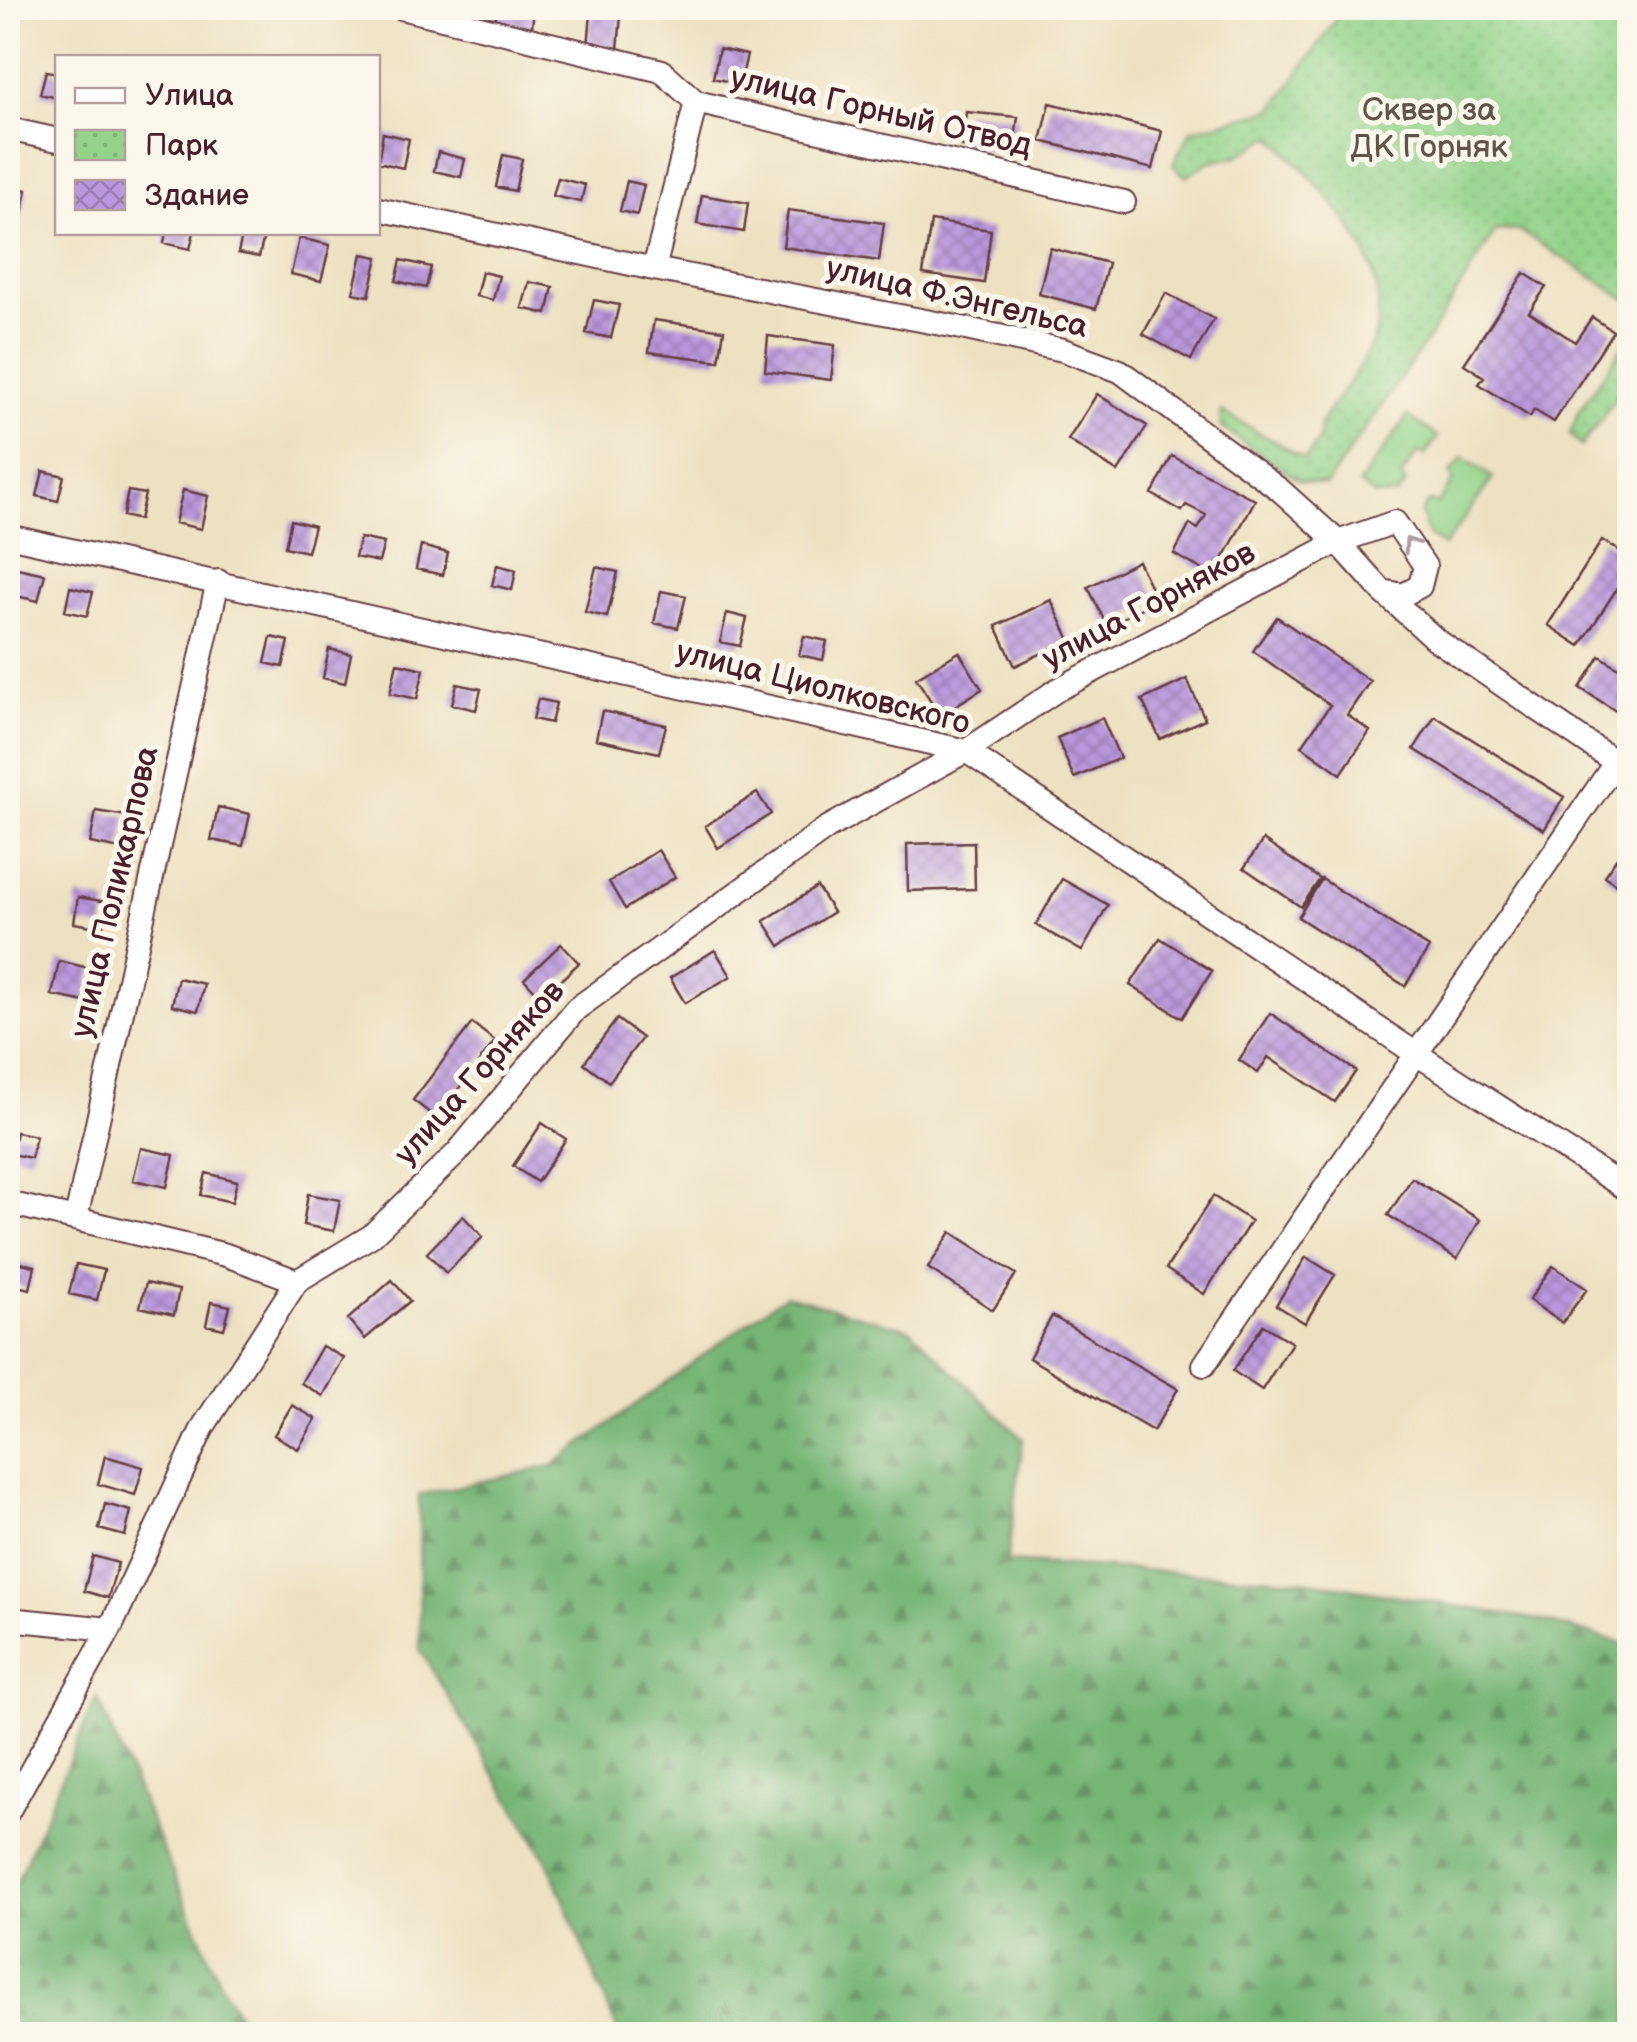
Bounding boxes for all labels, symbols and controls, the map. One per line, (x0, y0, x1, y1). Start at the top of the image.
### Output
legend (55, 55, 380, 235)
street label: улица Горный Отвод (727, 58, 1035, 166)
text: Улица (145, 78, 234, 114)
park label: Сквер за ДК Горняк (1350, 91, 1508, 167)
text: Парк (145, 128, 218, 164)
text: Здание (145, 178, 249, 214)
street label: улица Ф.Энгельса (823, 249, 1092, 347)
street label: улица Горняков (1036, 533, 1262, 678)
one-way arrow (1404, 537, 1422, 556)
street label: улица Циолковского (672, 633, 974, 743)
street label: улица Поликарпова (62, 742, 168, 1042)
street label: улица Горняков (387, 972, 573, 1174)

